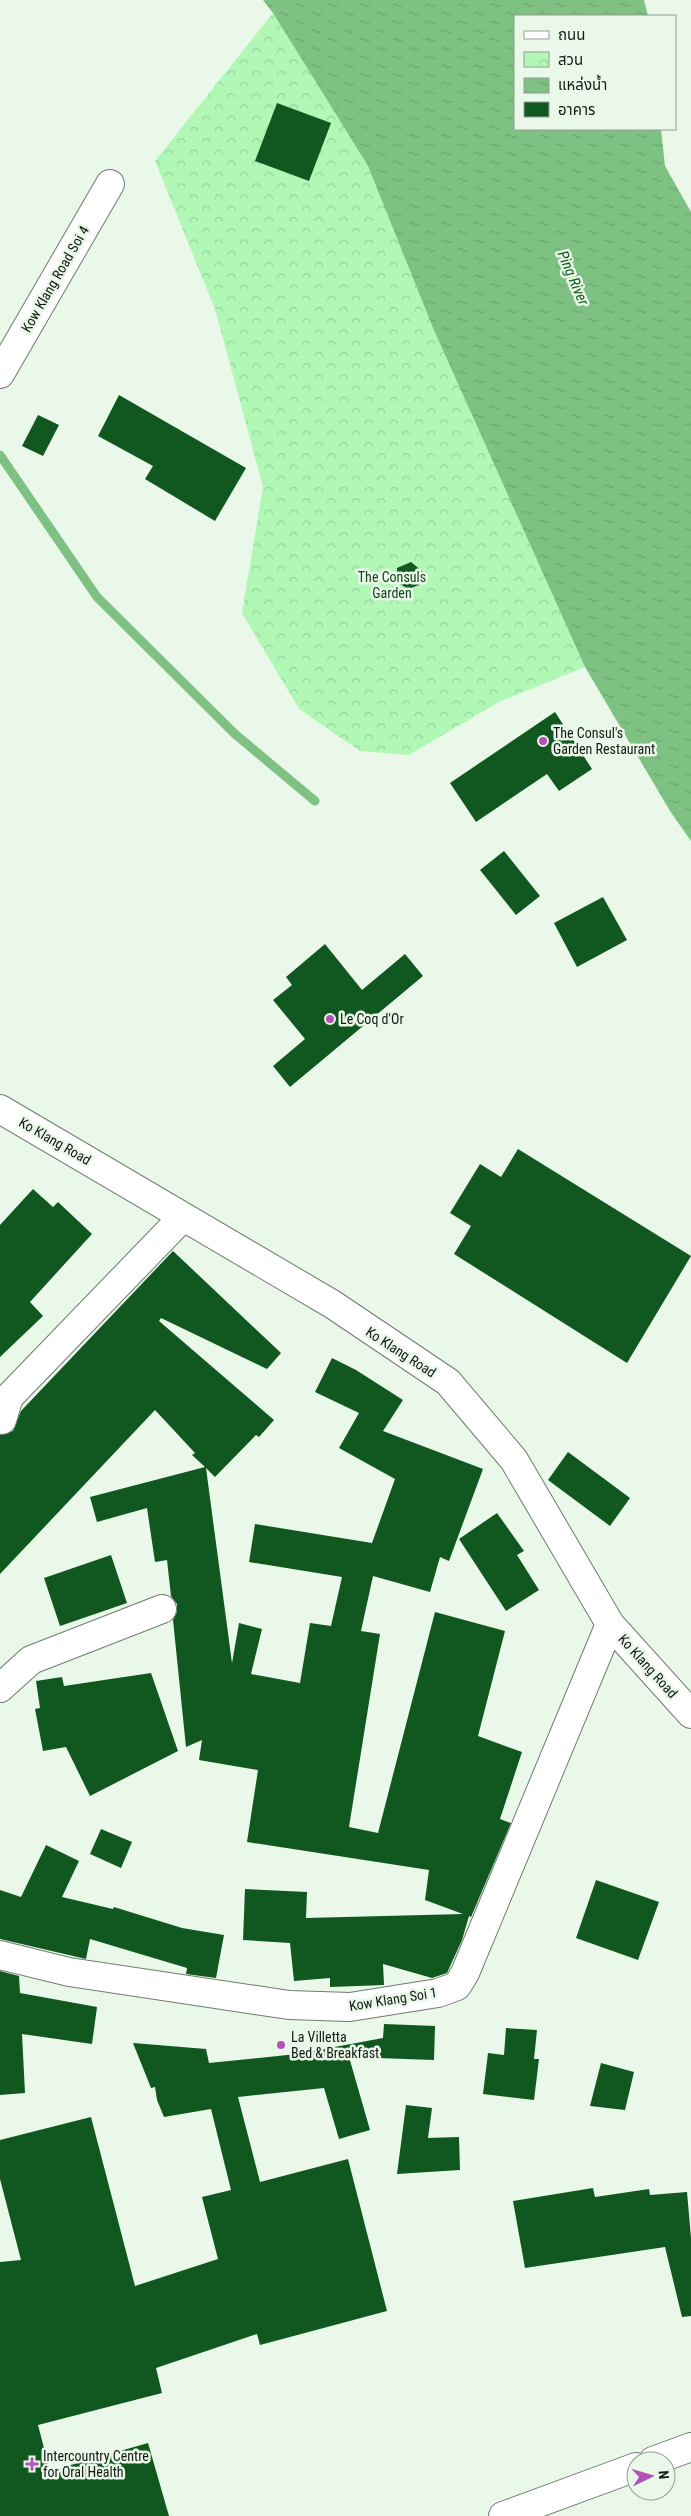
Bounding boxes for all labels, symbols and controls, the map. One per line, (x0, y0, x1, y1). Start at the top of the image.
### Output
legend (514, 15, 676, 130)
text: ถนน (558, 26, 585, 44)
text: สวน (558, 51, 583, 69)
text: แหล่งน้ำ (558, 74, 607, 94)
text: อาคาร (558, 101, 595, 119)
street label: Kow Klang Road Soi 4 (18, 223, 92, 335)
water label: Ping River (553, 248, 593, 308)
park label: The Consuls Garden (358, 569, 426, 601)
place label: The Consul's Garden Restaurant (553, 725, 655, 757)
marker: The Consul's Garden Restaurant (537, 735, 549, 747)
place label: Le Coq d'Or (340, 1011, 404, 1027)
marker: Le Coq d'Or (324, 1013, 336, 1025)
street label: Ko Klang Road (16, 1114, 94, 1168)
street label: Ko Klang Road (363, 1323, 439, 1381)
street label: Ko Klang Road (615, 1631, 681, 1701)
street label: Kow Klang Soi 1 (348, 1984, 438, 2014)
place label: La Villetta Bed & Breakfast (291, 2029, 379, 2061)
marker: La Villetta Bed & Breakfast (275, 2039, 287, 2051)
place label: Intercountry Centre for Oral Health (43, 2448, 149, 2480)
north arrow (626, 2451, 676, 2501)
marker: Intercountry Centre for Oral Health (25, 2457, 39, 2471)
text: N (656, 2470, 672, 2480)

